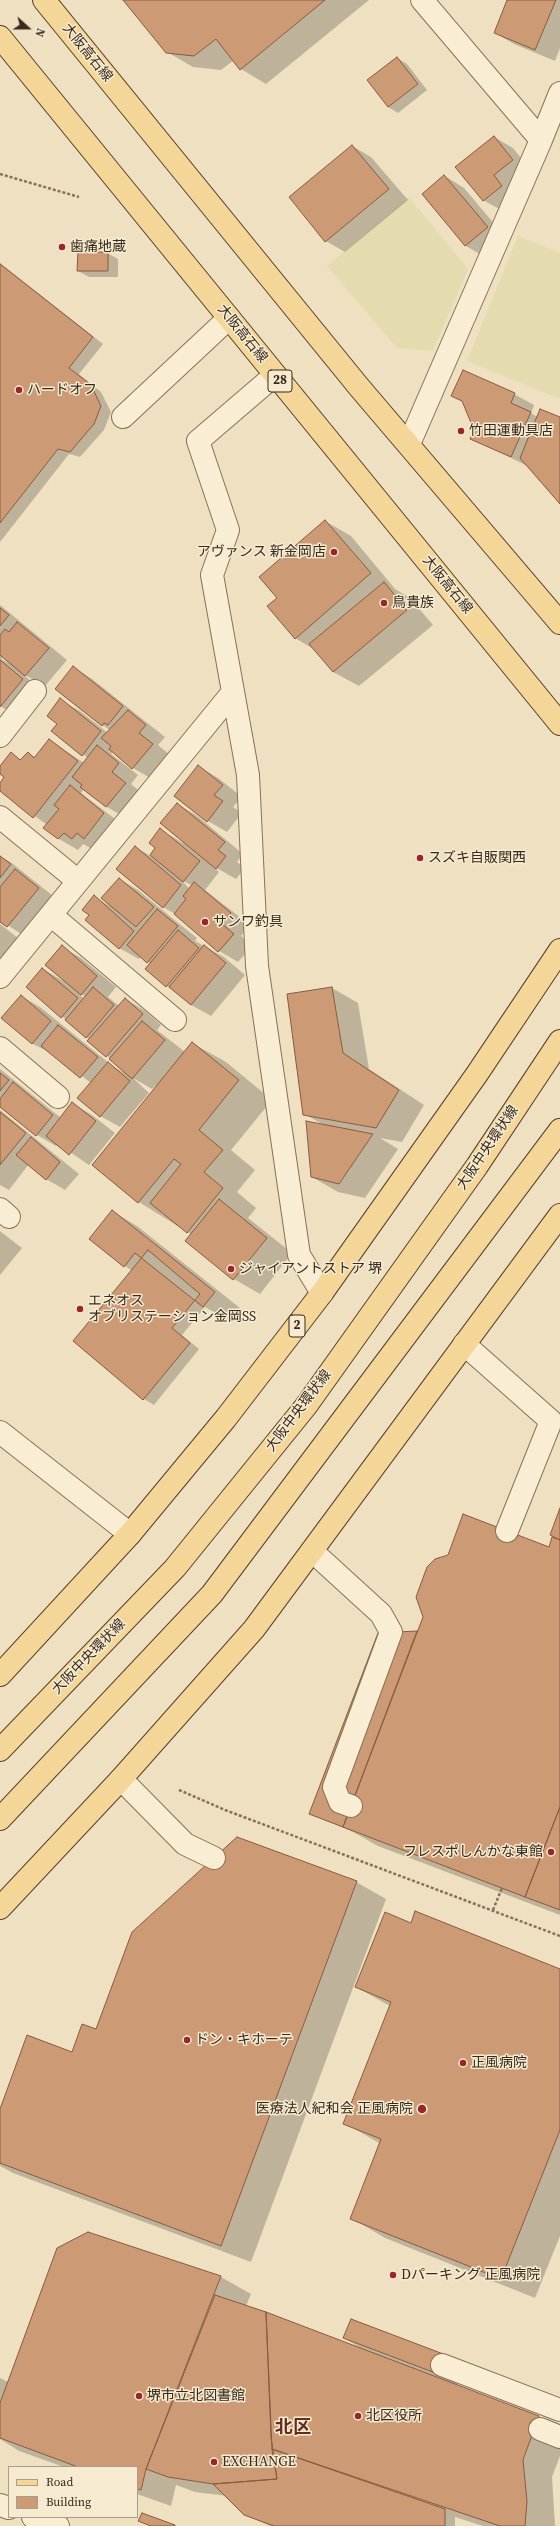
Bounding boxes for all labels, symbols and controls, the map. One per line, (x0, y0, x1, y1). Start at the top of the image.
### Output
north arrow (8, 8, 48, 48)
street label: 大阪高石線 (58, 21, 116, 85)
text: N (31, 26, 48, 39)
place label: 歯痛地蔵 (70, 239, 126, 255)
marker: 歯痛地蔵 (57, 242, 67, 252)
street label: 大阪高石線 (213, 302, 271, 366)
road number: 28 (268, 370, 292, 392)
place label: ハードオフ (27, 382, 97, 398)
marker: ハードオフ (14, 385, 24, 395)
place label: 竹田運動具店 (469, 423, 553, 439)
marker: 竹田運動具店 (456, 426, 466, 436)
place label: アヴァンス 新金岡店 (197, 544, 326, 560)
marker: アヴァンス 新金岡店 (329, 547, 339, 557)
street label: 大阪高石線 (418, 553, 476, 617)
place label: 鳥貴族 (392, 595, 434, 611)
marker: 鳥貴族 (379, 598, 389, 608)
place label: スズキ自販関西 (428, 850, 526, 866)
marker: スズキ自販関西 (415, 853, 425, 863)
place label: サンワ釣具 (213, 914, 283, 930)
marker: サンワ釣具 (200, 917, 210, 927)
street label: 大阪中央環状線 (454, 1103, 522, 1193)
place label: ジャイアントストア 堺 (239, 1261, 382, 1277)
marker: ジャイアントストア 堺 (226, 1264, 236, 1274)
place label: エネオス オブリステーション金岡SS (88, 1293, 256, 1326)
marker: エネオス オブリステーション金岡SS (75, 1304, 85, 1314)
road number: 2 (289, 1315, 305, 1337)
street label: 大阪中央環状線 (263, 1367, 335, 1455)
street label: 大阪中央環状線 (49, 1616, 129, 1698)
place label: フレスポしんかな東館 (403, 1844, 543, 1860)
marker: フレスポしんかな東館 (546, 1847, 556, 1857)
place label: ドン・キホーテ (195, 2032, 293, 2048)
marker: ドン・キホーテ (182, 2035, 192, 2045)
place label: 正風病院 (471, 2055, 527, 2071)
marker: 正風病院 (458, 2058, 468, 2068)
place label: 医療法人紀和会 正風病院 (256, 2101, 413, 2117)
marker: 医療法人紀和会 正風病院 (416, 2103, 428, 2115)
place label: Dパーキング 正風病院 (401, 2267, 540, 2283)
marker: Dパーキング 正風病院 (388, 2270, 398, 2280)
place label: 堺市立北図書館 (147, 2388, 245, 2404)
marker: 堺市立北図書館 (134, 2391, 144, 2401)
place label: 北区役所 (366, 2408, 422, 2424)
marker: 北区役所 (353, 2411, 363, 2421)
district label: 北区 (275, 2417, 311, 2439)
place label: EXCHANGE (222, 2454, 296, 2470)
marker: EXCHANGE (209, 2457, 219, 2467)
legend (8, 2466, 138, 2518)
text: Road (46, 2474, 73, 2490)
text: Building (46, 2494, 91, 2510)

